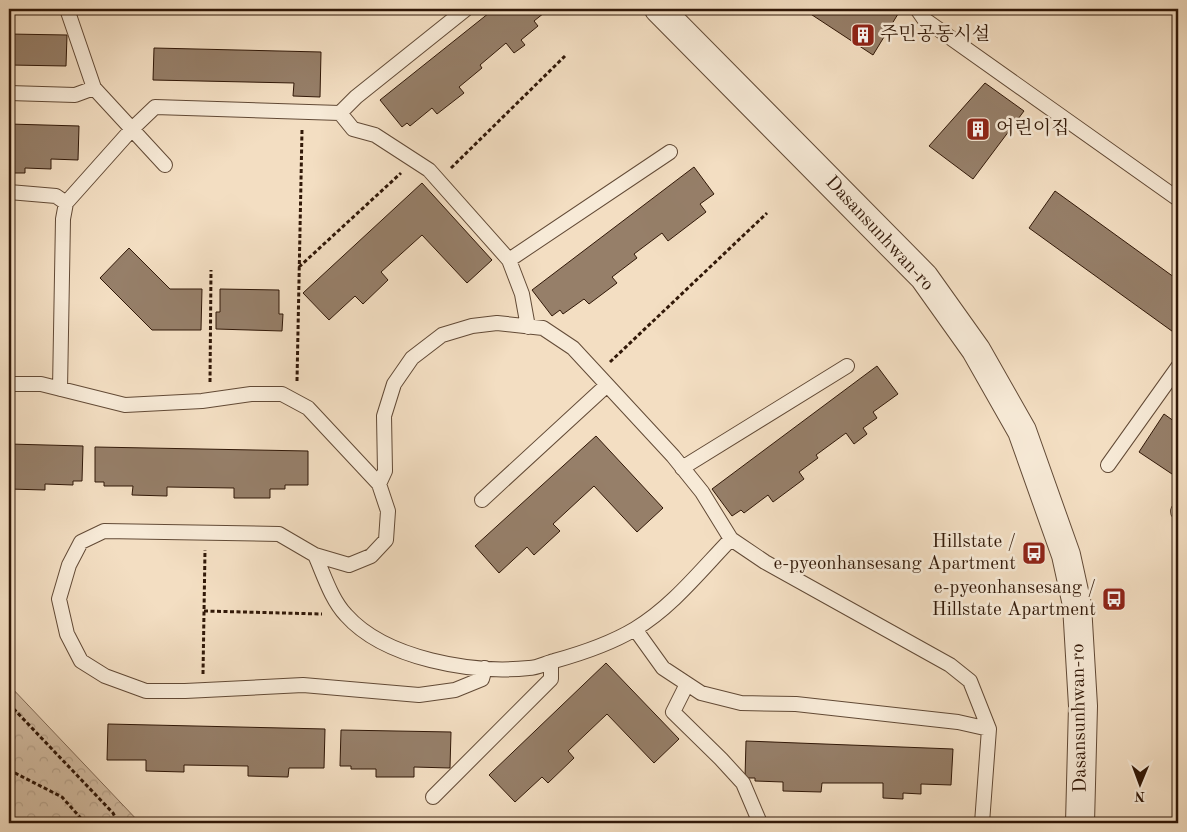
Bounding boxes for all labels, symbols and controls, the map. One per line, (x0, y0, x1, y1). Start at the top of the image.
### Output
building icon: 주민공동시설 (850, 22, 876, 48)
place label: 주민공동시설 (880, 24, 990, 45)
building icon: 어린이집 (965, 116, 991, 142)
place label: 어린이집 (996, 118, 1069, 139)
street label: Dasansunhwan-ro (821, 173, 937, 295)
place label: Hillstate / e-pyeonhansesang Apartment (773, 533, 1016, 574)
bus stop icon: Hillstate / e-pyeonhansesang Apartment (1021, 540, 1047, 566)
place label: e-pyeonhansesang / Hillstate Apartment (932, 579, 1096, 620)
bus stop icon: e-pyeonhansesang / Hillstate Apartment (1101, 586, 1127, 612)
street label: Dasansunhwan-ro (1069, 643, 1091, 793)
north arrow (1114, 760, 1164, 810)
text: N (1134, 789, 1145, 803)

